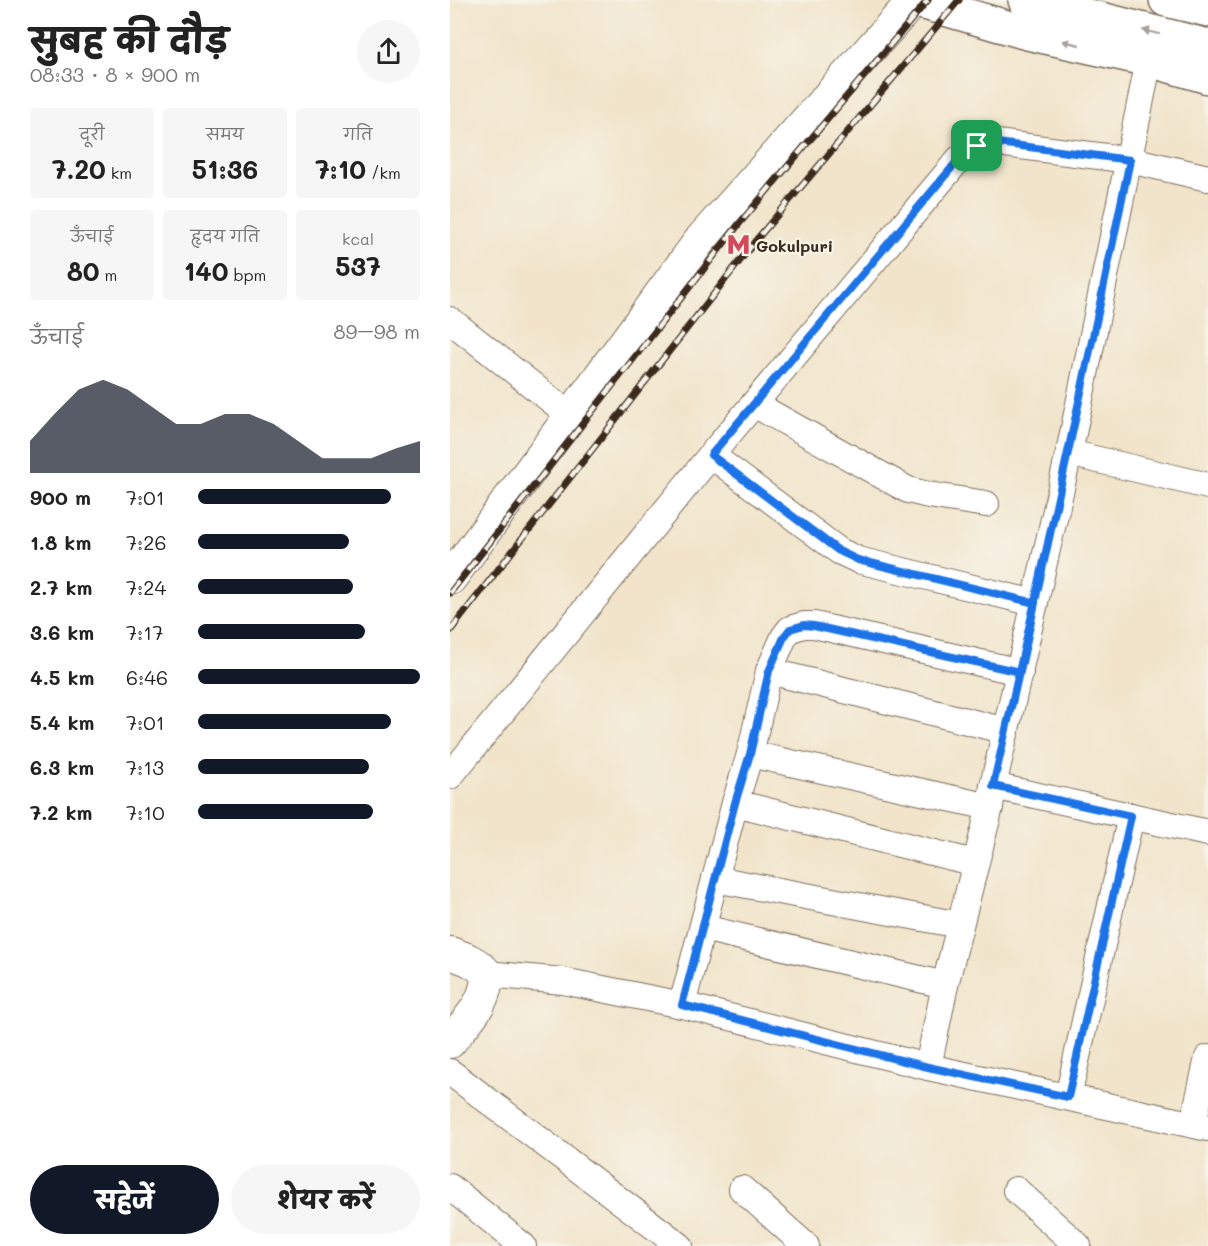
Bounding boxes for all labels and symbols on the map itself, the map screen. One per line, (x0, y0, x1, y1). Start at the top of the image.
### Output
one-way arrow (1142, 26, 1160, 36)
one-way arrow (1062, 37, 1080, 47)
pin (951, 120, 1002, 171)
metro station icon: Gokulpuri (725, 232, 751, 258)
place label: Gokulpuri (756, 235, 833, 256)

